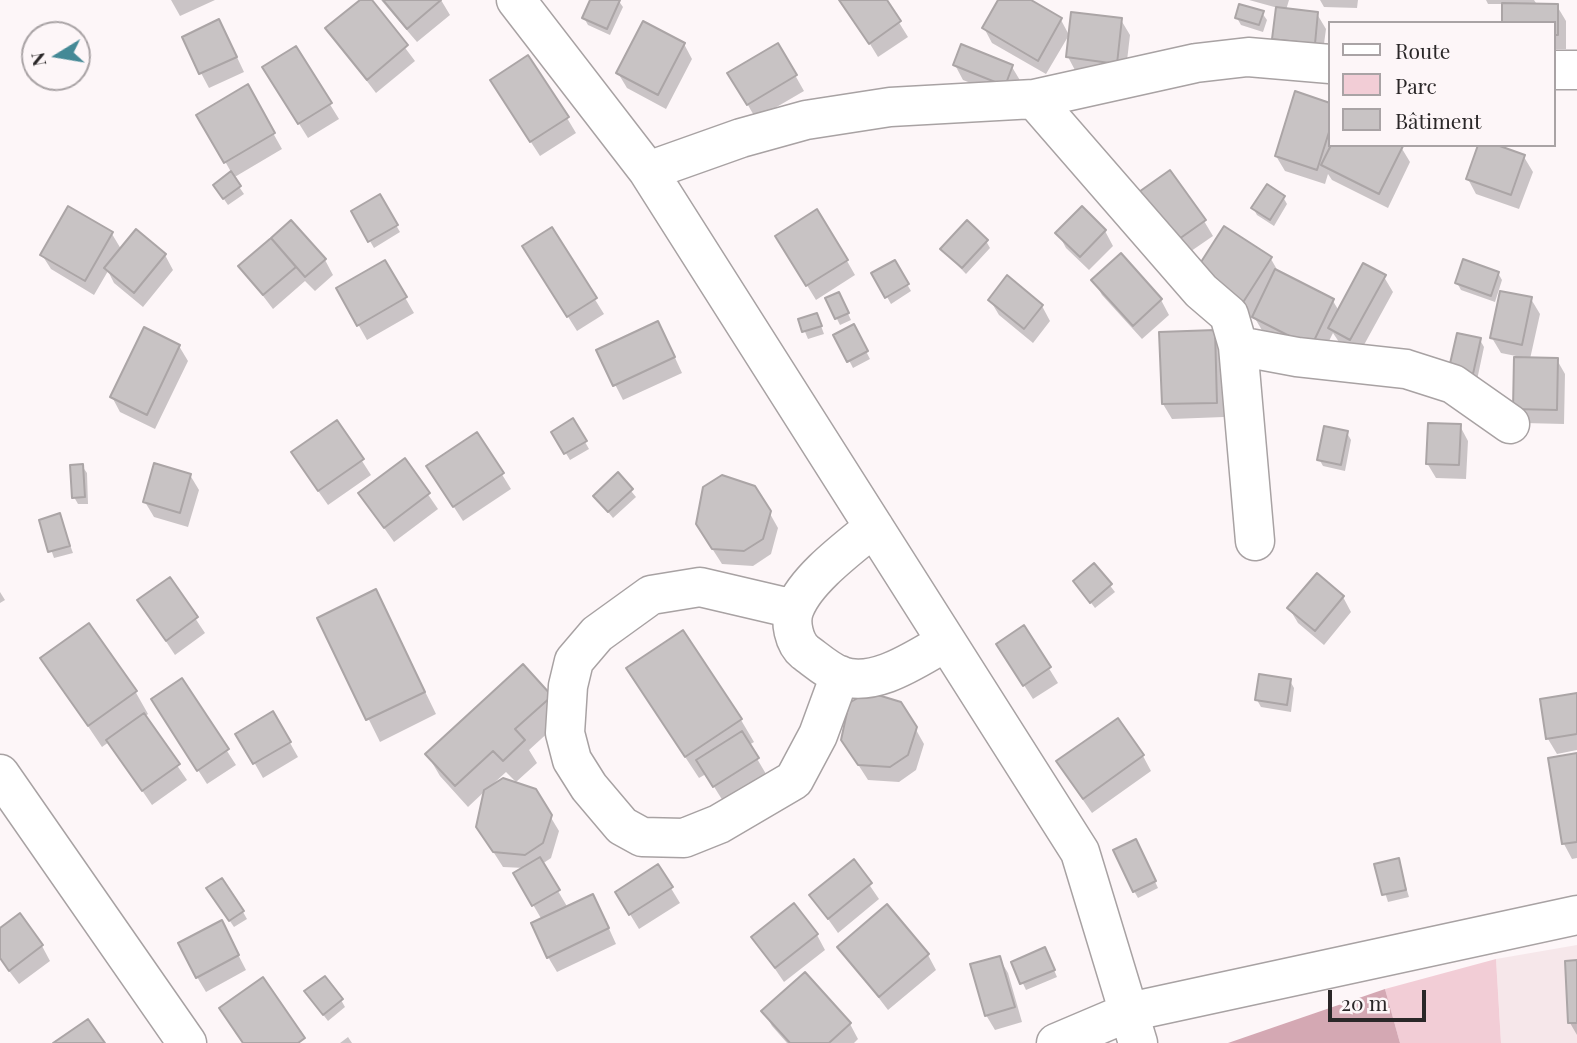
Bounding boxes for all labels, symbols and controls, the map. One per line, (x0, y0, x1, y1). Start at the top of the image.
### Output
north arrow (21, 21, 91, 91)
legend (1328, 21, 1556, 147)
text: Route (1395, 36, 1450, 64)
text: N (23, 50, 51, 69)
text: Parc (1395, 71, 1437, 99)
text: Bâtiment (1395, 106, 1481, 134)
scale bar (1332, 976, 1430, 1020)
text: 20 m (1341, 988, 1388, 1016)

